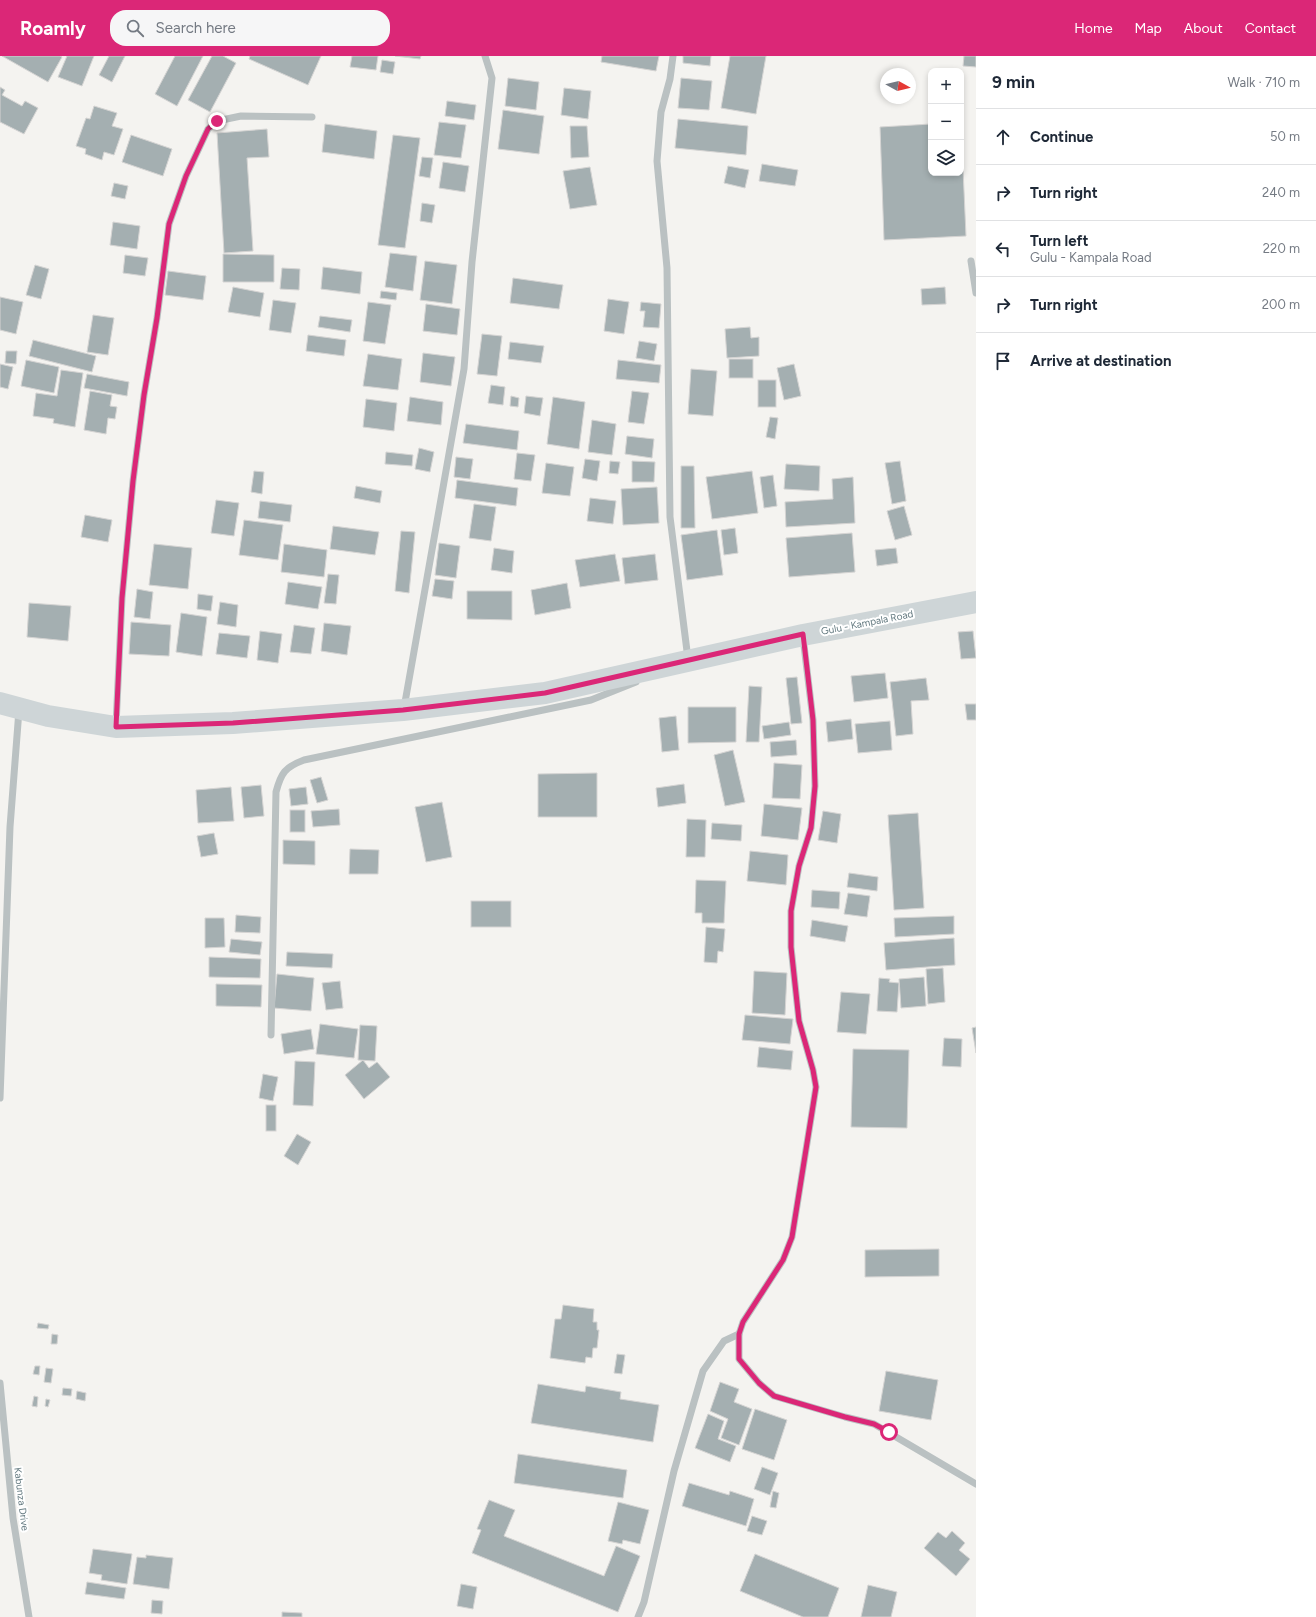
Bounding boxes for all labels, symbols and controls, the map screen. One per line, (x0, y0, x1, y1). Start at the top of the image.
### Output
search box (110, 10, 390, 46)
text: Roamly (20, 17, 86, 40)
icon: search (124, 17, 146, 39)
text: Search here (156, 19, 236, 37)
text: Home (1074, 20, 1113, 37)
text: Map (1135, 20, 1162, 37)
text: About (1184, 20, 1223, 37)
text: Contact (1245, 20, 1296, 37)
north arrow (880, 68, 916, 104)
map controls (928, 68, 964, 176)
button: + (928, 68, 964, 104)
text: 9 min (992, 72, 1035, 92)
text: Walk · 710 m (1228, 75, 1300, 90)
button: − (928, 104, 964, 140)
route end (208, 112, 226, 130)
icon: ahead (992, 126, 1014, 148)
text: Continue (1030, 128, 1093, 146)
text: 50 m (1270, 129, 1300, 144)
button: layers (928, 140, 964, 176)
icon: right (992, 182, 1014, 204)
text: Turn right (1030, 184, 1098, 202)
text: 240 m (1262, 185, 1300, 200)
text: Turn left (1030, 232, 1088, 250)
icon: left (992, 238, 1014, 260)
text: 220 m (1263, 241, 1300, 256)
text: Gulu - Kampala Road (1030, 250, 1152, 265)
icon: right (992, 294, 1014, 316)
text: Turn right (1030, 296, 1098, 314)
text: 200 m (1262, 297, 1300, 312)
icon: arrive (992, 350, 1014, 372)
text: Arrive at destination (1030, 352, 1171, 370)
street label: Gulu - Kampala Road (820, 607, 914, 638)
route start (880, 1423, 898, 1441)
street label: Kabunza Drive (11, 1467, 32, 1532)

